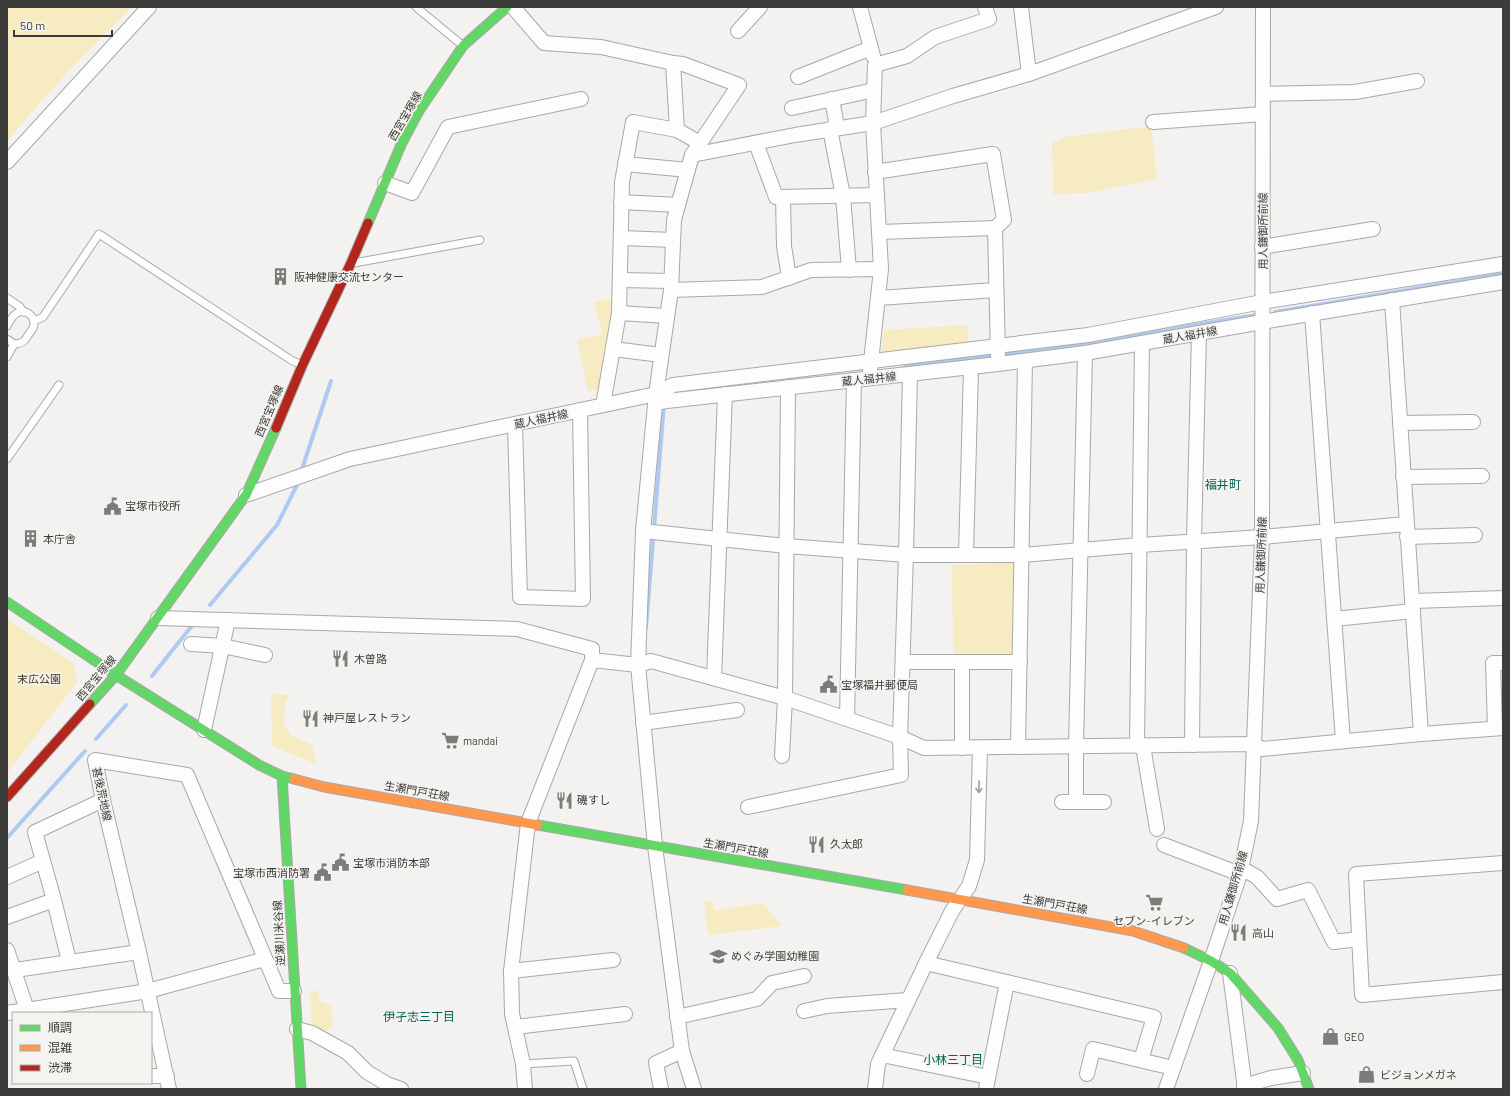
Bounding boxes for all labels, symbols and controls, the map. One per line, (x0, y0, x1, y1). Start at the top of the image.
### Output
scale bar (14, 12, 112, 38)
text: 50 m (20, 18, 45, 32)
street label: 西宮宝塚線 (385, 89, 424, 143)
street label: 用人鎌御所前線 (1256, 193, 1269, 270)
building icon: 阪神健康交流センター (271, 267, 291, 287)
place label: 阪神健康交流センター (294, 270, 404, 283)
street label: 蔵人福井線 (1162, 323, 1218, 346)
street label: 蔵人福井線 (841, 369, 897, 388)
street label: 西宮宝塚線 (252, 383, 285, 439)
street label: 蔵人福井線 (513, 406, 569, 431)
district label: 福井町 (1205, 477, 1241, 491)
public building icon: 宝塚市役所 (102, 496, 122, 516)
place label: 宝塚市役所 (125, 499, 181, 512)
street label: 用人鎌御所前線 (1253, 516, 1268, 594)
building icon: 本庁舎 (20, 529, 40, 549)
place label: 本庁舎 (43, 532, 76, 545)
restaurant icon: 木曽路 (331, 649, 351, 669)
street label: 西宮宝塚線 (73, 652, 118, 703)
place label: 木曽路 (354, 652, 387, 665)
park label: 末広公園 (17, 672, 61, 685)
public building icon: 宝塚福井郵便局 (818, 675, 838, 695)
place label: 宝塚福井郵便局 (841, 678, 918, 691)
restaurant icon: 神戸屋レストラン (300, 708, 320, 728)
place label: 神戸屋レストラン (323, 711, 411, 724)
supermarket icon: mandai (440, 731, 460, 751)
place label: mandai (463, 734, 498, 747)
street label: 甚後荒地線 (90, 766, 115, 822)
street label: 生瀬門戸荘線 (383, 778, 451, 803)
one-way arrow (975, 780, 983, 793)
restaurant icon: 磯すし (554, 790, 574, 810)
place label: 磯すし (577, 793, 610, 806)
restaurant icon: 久太郎 (807, 834, 827, 854)
street label: 生瀬門戸荘線 (702, 835, 770, 860)
place label: 久太郎 (830, 837, 863, 850)
street label: 用人鎌御所前線 (1216, 849, 1249, 927)
public building icon: 宝塚市消防本部 (330, 853, 350, 873)
place label: 宝塚市消防本部 (353, 856, 430, 869)
public building icon: 宝塚市西消防署 (313, 863, 333, 883)
place label: 宝塚市西消防署 (233, 866, 310, 879)
street label: 生瀬門戸荘線 (1021, 891, 1089, 916)
supermarket icon: セブン-イレブン (1144, 893, 1164, 913)
street label: 逆瀬川米谷線 (270, 900, 287, 966)
place label: セブン-イレブン (1113, 914, 1195, 927)
restaurant icon: 高山 (1229, 923, 1249, 943)
place label: 高山 (1252, 926, 1274, 939)
school or university icon: めぐみ学園幼稚園 (708, 946, 728, 966)
place label: めぐみ学園幼稚園 (731, 949, 819, 962)
district label: 伊孑志三丁目 (383, 1009, 455, 1023)
legend (12, 1012, 152, 1084)
text: 順調 (48, 1020, 72, 1034)
shop icon: GEO (1321, 1027, 1341, 1047)
place label: GEO (1344, 1030, 1364, 1043)
text: 混雑 (48, 1040, 72, 1054)
district label: 小林三丁目 (923, 1052, 983, 1066)
text: 渋滞 (48, 1060, 72, 1074)
shop icon: ビジョンメガネ (1357, 1065, 1377, 1085)
place label: ビジョンメガネ (1380, 1068, 1457, 1081)

